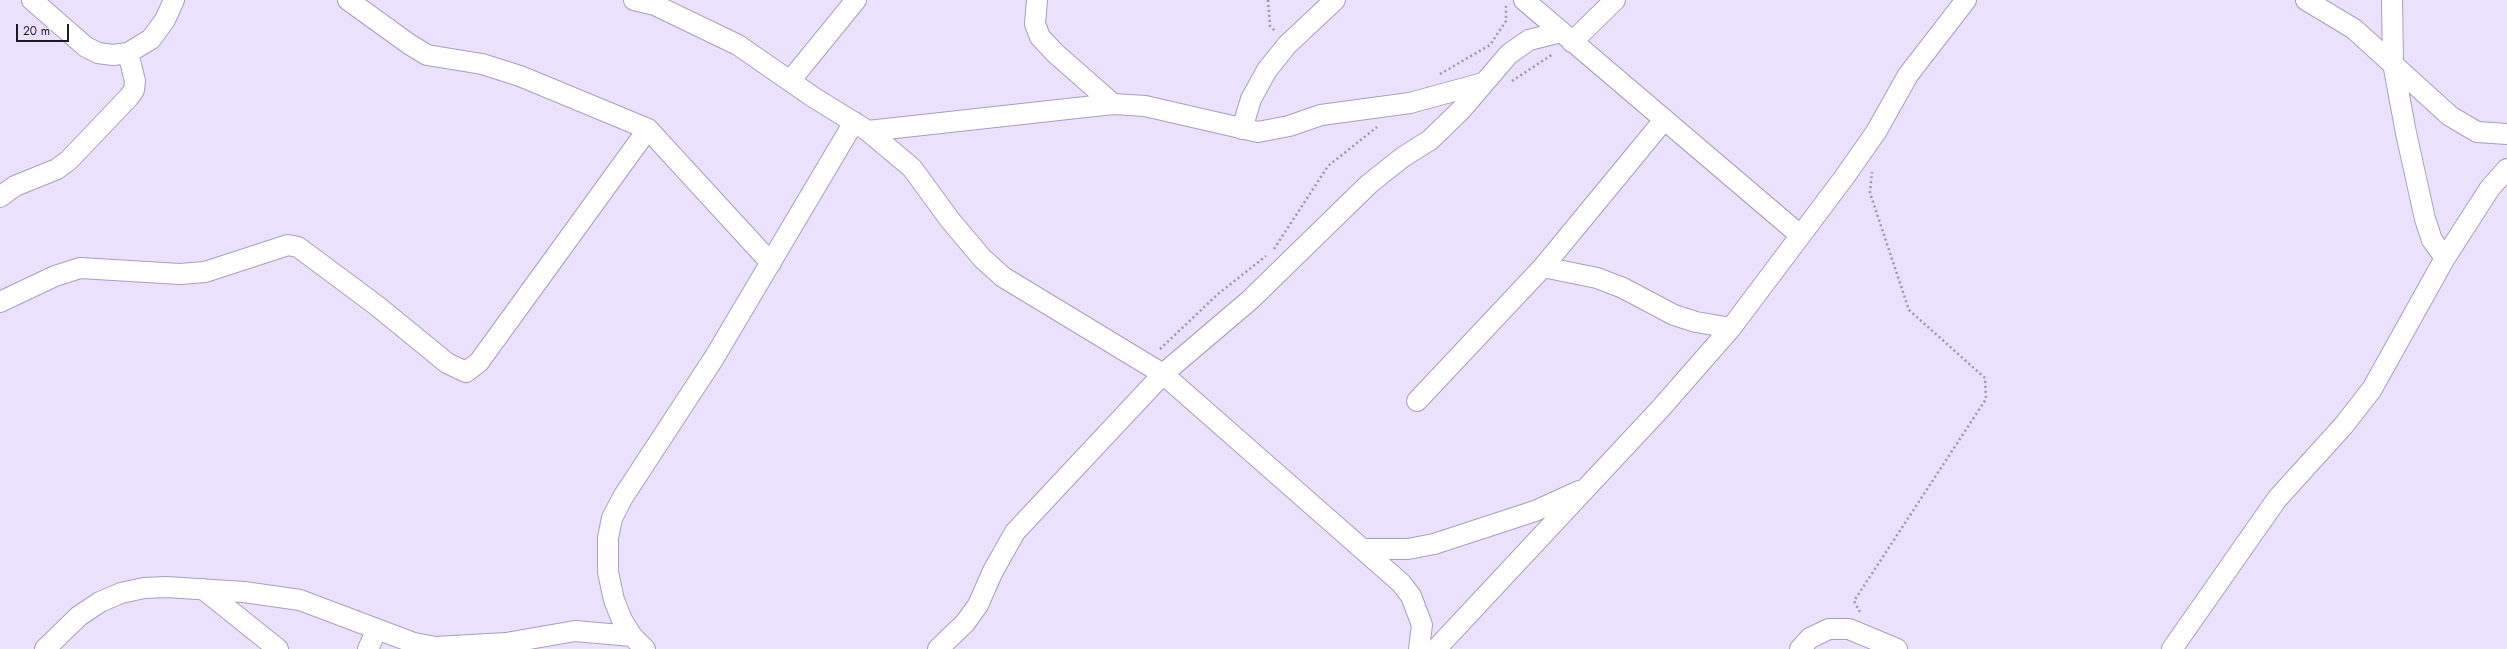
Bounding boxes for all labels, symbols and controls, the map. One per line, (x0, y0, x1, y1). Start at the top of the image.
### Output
scale bar (18, 16, 71, 42)
text: 20 m (23, 22, 50, 40)

